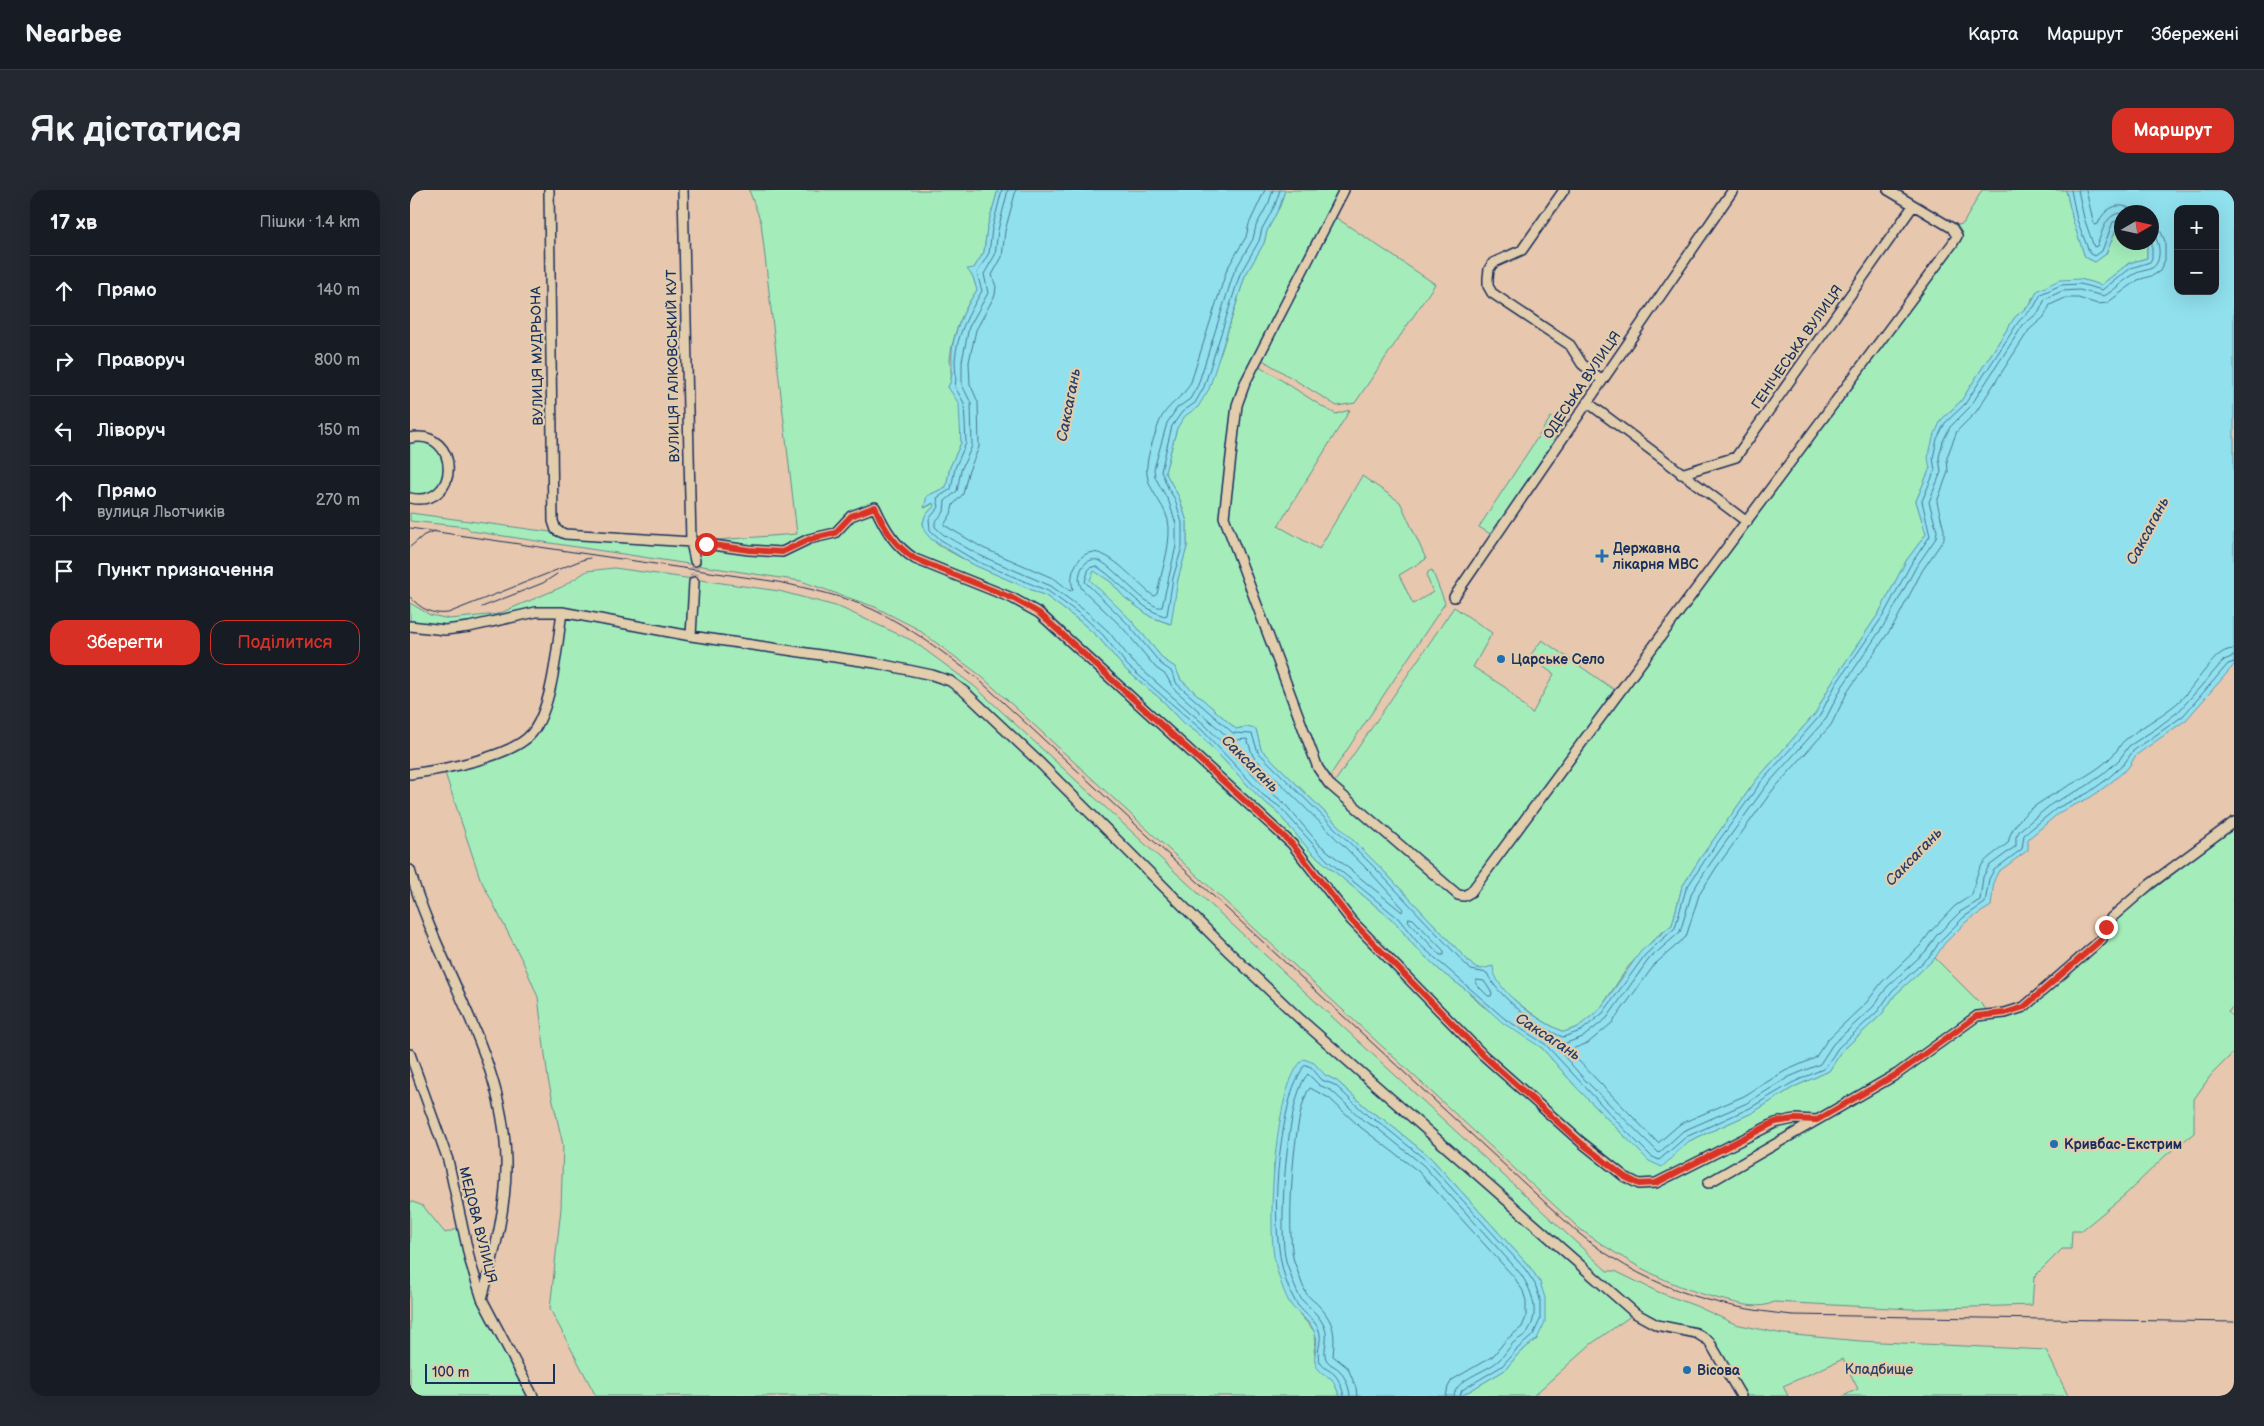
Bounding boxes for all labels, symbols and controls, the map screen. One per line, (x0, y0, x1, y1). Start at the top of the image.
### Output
text: Nearbee (25, 20, 122, 49)
text: Карта (1968, 24, 2019, 45)
text: Маршрут (2047, 24, 2123, 45)
text: Збережені (2151, 24, 2239, 45)
button: Маршрут (2112, 108, 2234, 153)
text: Як дістатися (30, 109, 242, 152)
north arrow (2114, 205, 2159, 250)
map controls (2174, 205, 2219, 295)
button: + (2174, 205, 2219, 250)
text: 17 хв (50, 210, 97, 235)
text: Пішки · 1.4 km (259, 213, 360, 232)
button: − (2174, 250, 2219, 295)
street label: ВУЛИЦЯ ГАЛКОВСЬКИЙ КУТ (663, 268, 683, 463)
icon: ahead (50, 277, 78, 305)
text: Прямо (97, 279, 157, 302)
text: 140 m (317, 281, 360, 300)
street label: ГЕНІЧЕСЬКА ВУЛИЦЯ (1748, 282, 1846, 412)
street label: ВУЛИЦЯ МУДРЬОНА (527, 286, 547, 426)
street label: ОДЕСЬКА ВУЛИЦЯ (1540, 328, 1624, 442)
icon: right (50, 347, 78, 375)
text: Праворуч (97, 349, 185, 372)
text: 800 m (314, 351, 360, 370)
water label: Саксагань (1053, 367, 1085, 443)
icon: left (50, 417, 78, 445)
text: Ліворуч (97, 419, 166, 442)
text: 150 m (318, 421, 360, 440)
text: Прямо (97, 480, 157, 503)
icon: ahead (50, 487, 78, 515)
text: 270 m (316, 491, 360, 510)
water label: Саксагань (2122, 494, 2174, 568)
text: вулиця Льотчиків (97, 503, 225, 522)
route start (695, 533, 718, 556)
place label: Державна лікарня МВС (1612, 540, 1699, 573)
marker: Державна лікарня МВС (1595, 549, 1609, 563)
icon: arrive (50, 557, 78, 585)
text: Пункт призначення (97, 559, 274, 582)
button: Зберегти (50, 620, 200, 665)
button: Поділитися (210, 620, 360, 665)
place label: Царське Село (1511, 651, 1605, 668)
marker: Царське Село (1495, 653, 1507, 665)
water label: Саксагань (1217, 731, 1283, 797)
water label: Саксагань (1881, 824, 1947, 890)
route end (2095, 916, 2118, 939)
water label: Саксагань (1512, 1009, 1584, 1065)
place label: Кривбас-Екстрим (2064, 1136, 2182, 1153)
marker: Кривбас-Екстрим (2048, 1138, 2060, 1150)
street label: МЕДОВА ВУЛИЦЯ (455, 1165, 501, 1285)
scale bar (425, 1361, 555, 1384)
park label: Кладбище (1845, 1361, 1913, 1378)
place label: Вісова (1697, 1362, 1741, 1379)
text: 100 m (432, 1364, 469, 1381)
marker: Вісова (1681, 1364, 1693, 1376)

